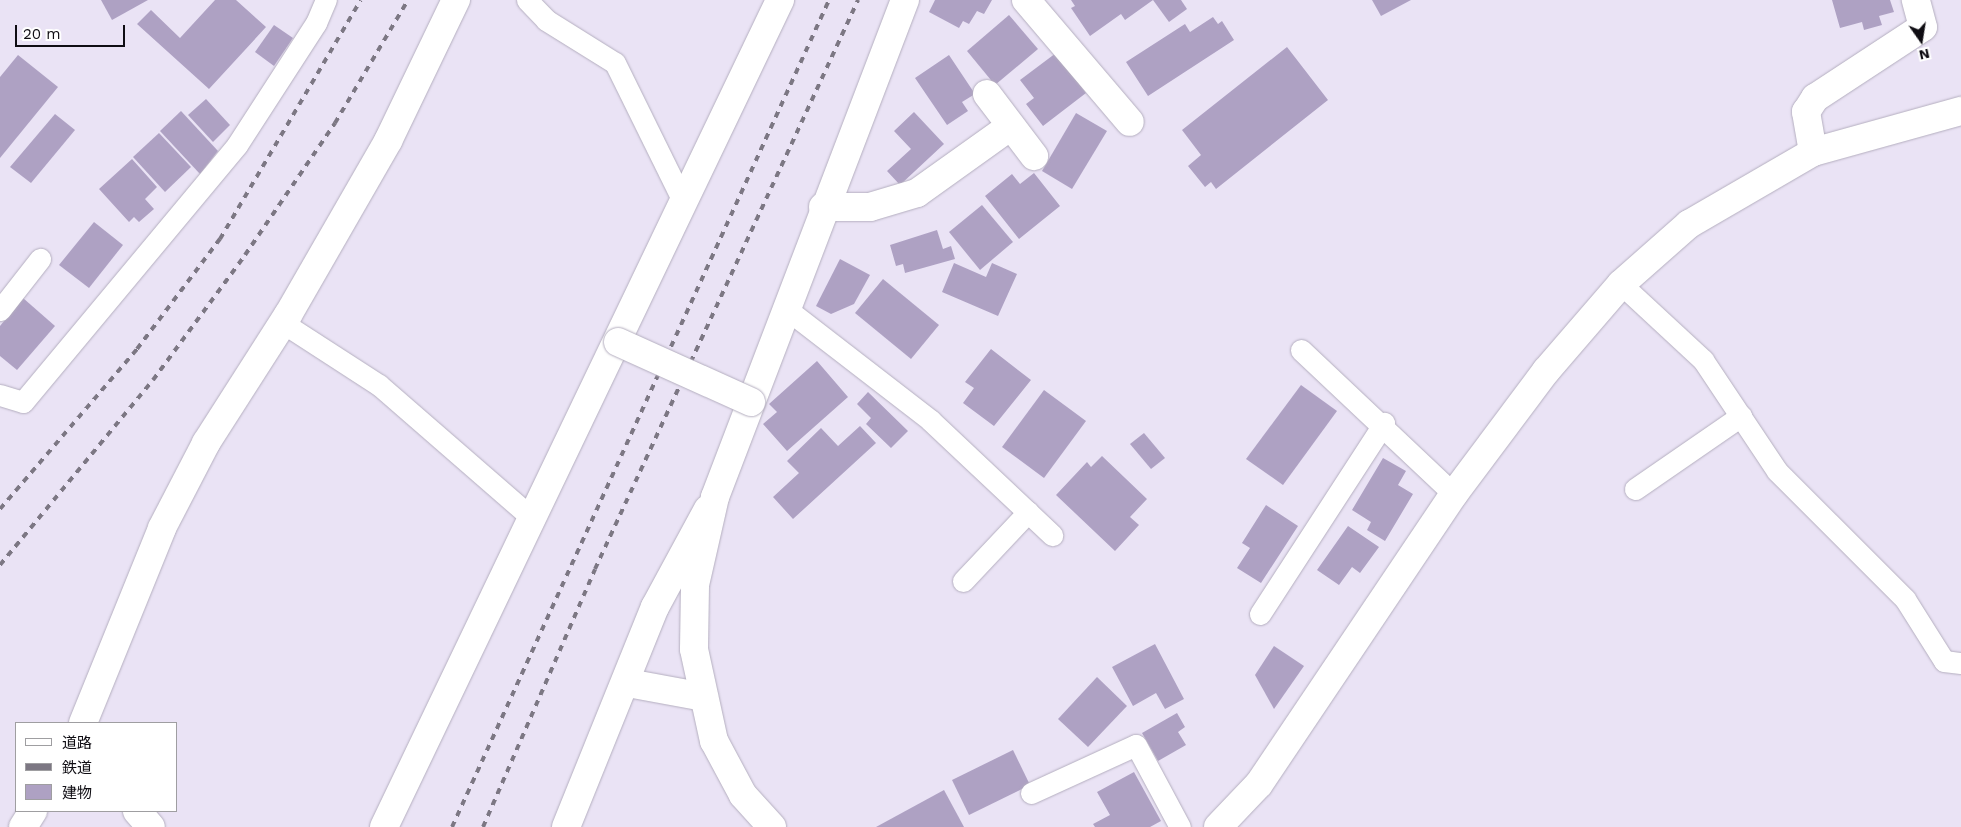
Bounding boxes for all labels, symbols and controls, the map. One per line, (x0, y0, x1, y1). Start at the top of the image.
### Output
scale bar (18, 15, 128, 47)
north arrow (1896, 15, 1946, 65)
text: 20 m (23, 25, 61, 43)
text: N (1918, 46, 1931, 64)
legend (15, 722, 178, 812)
text: 道路 (62, 734, 92, 752)
text: 鉄道 (62, 759, 92, 777)
text: 建物 (62, 784, 92, 802)

